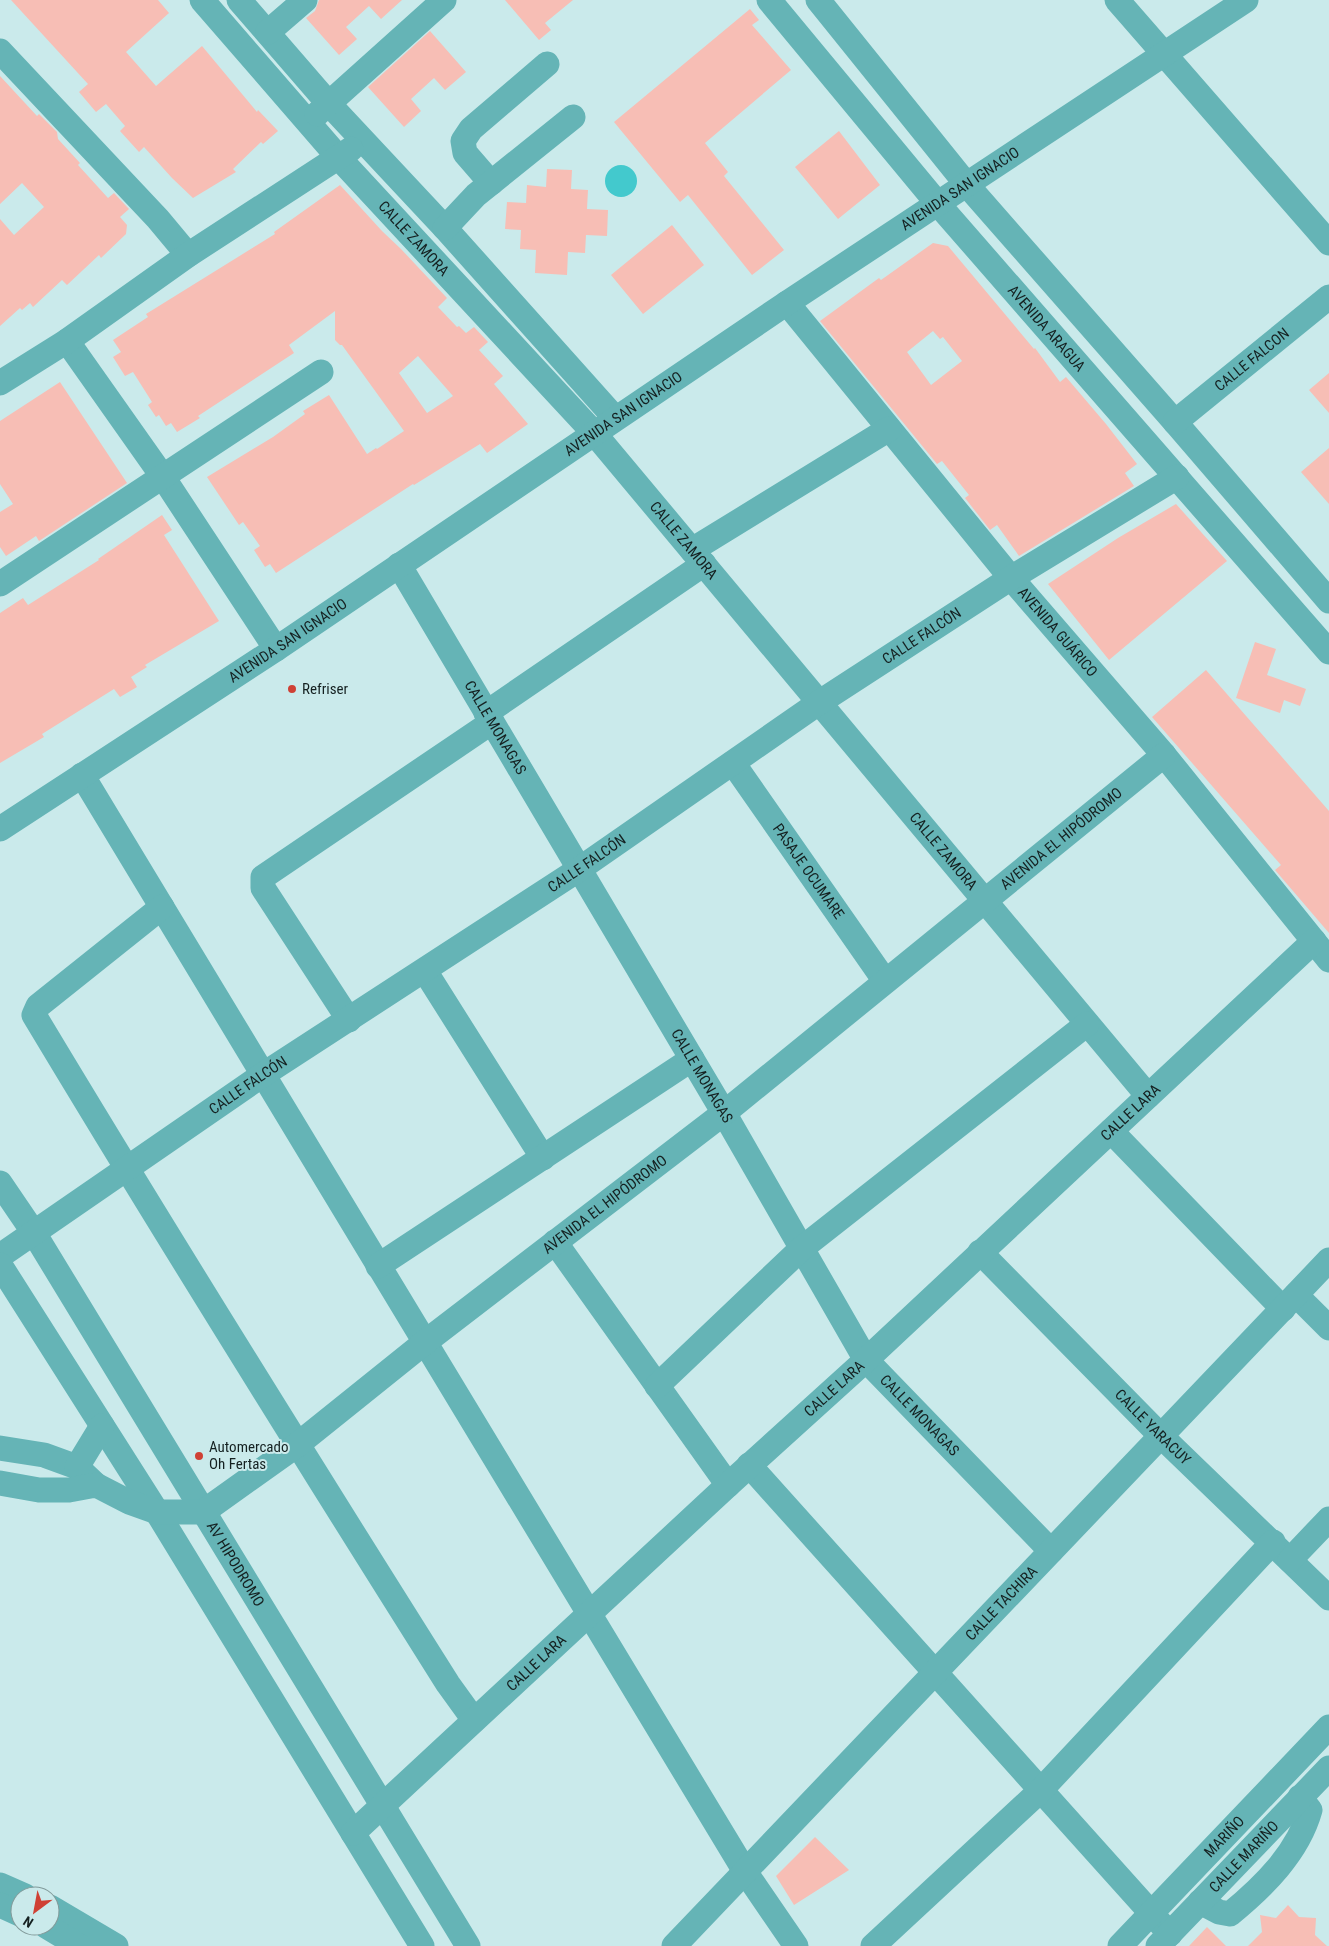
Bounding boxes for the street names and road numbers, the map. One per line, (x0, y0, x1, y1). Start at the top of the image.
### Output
street label: AVENIDA SAN IGNACIO (897, 143, 1023, 234)
street label: CALLE ZAMORA (374, 197, 453, 280)
street label: AVENIDA ARAGUA (1004, 282, 1089, 375)
street label: CALLE FALCON (1211, 324, 1293, 395)
street label: AVENIDA SAN IGNACIO (561, 367, 686, 460)
street label: CALLE ZAMORA (646, 498, 722, 583)
street label: AVENIDA GUÁRICO (1014, 583, 1101, 680)
street label: AVENIDA SAN IGNACIO (225, 595, 350, 686)
street label: CALLE FALCÓN (879, 604, 965, 668)
street label: CALLE MONAGAS (461, 677, 530, 778)
street label: AVENIDA EL HIPÓDROMO (997, 784, 1126, 894)
street label: CALLE ZAMORA (906, 808, 981, 894)
street label: PASAJE OCUMARE (769, 820, 848, 922)
street label: CALLE FALCÓN (544, 831, 629, 896)
street label: CALLE MONAGAS (667, 1026, 737, 1126)
street label: CALLE FALCÓN (205, 1053, 290, 1118)
street label: CALLE LARA (1097, 1080, 1164, 1145)
street label: AVENIDA EL HIPÓDROMO (539, 1151, 670, 1258)
street label: CALLE LARA (800, 1357, 868, 1421)
street label: CALLE MONAGAS (876, 1371, 963, 1460)
street label: CALLE YARACUY (1111, 1386, 1194, 1469)
street label: AV HIPODROMO (203, 1518, 268, 1610)
street label: CALLE TACHIRA (962, 1562, 1041, 1644)
street label: CALLE LARA (503, 1631, 570, 1695)
street label: MARIÑO (1200, 1812, 1248, 1861)
street label: CALLE MARIÑO (1205, 1817, 1282, 1896)

